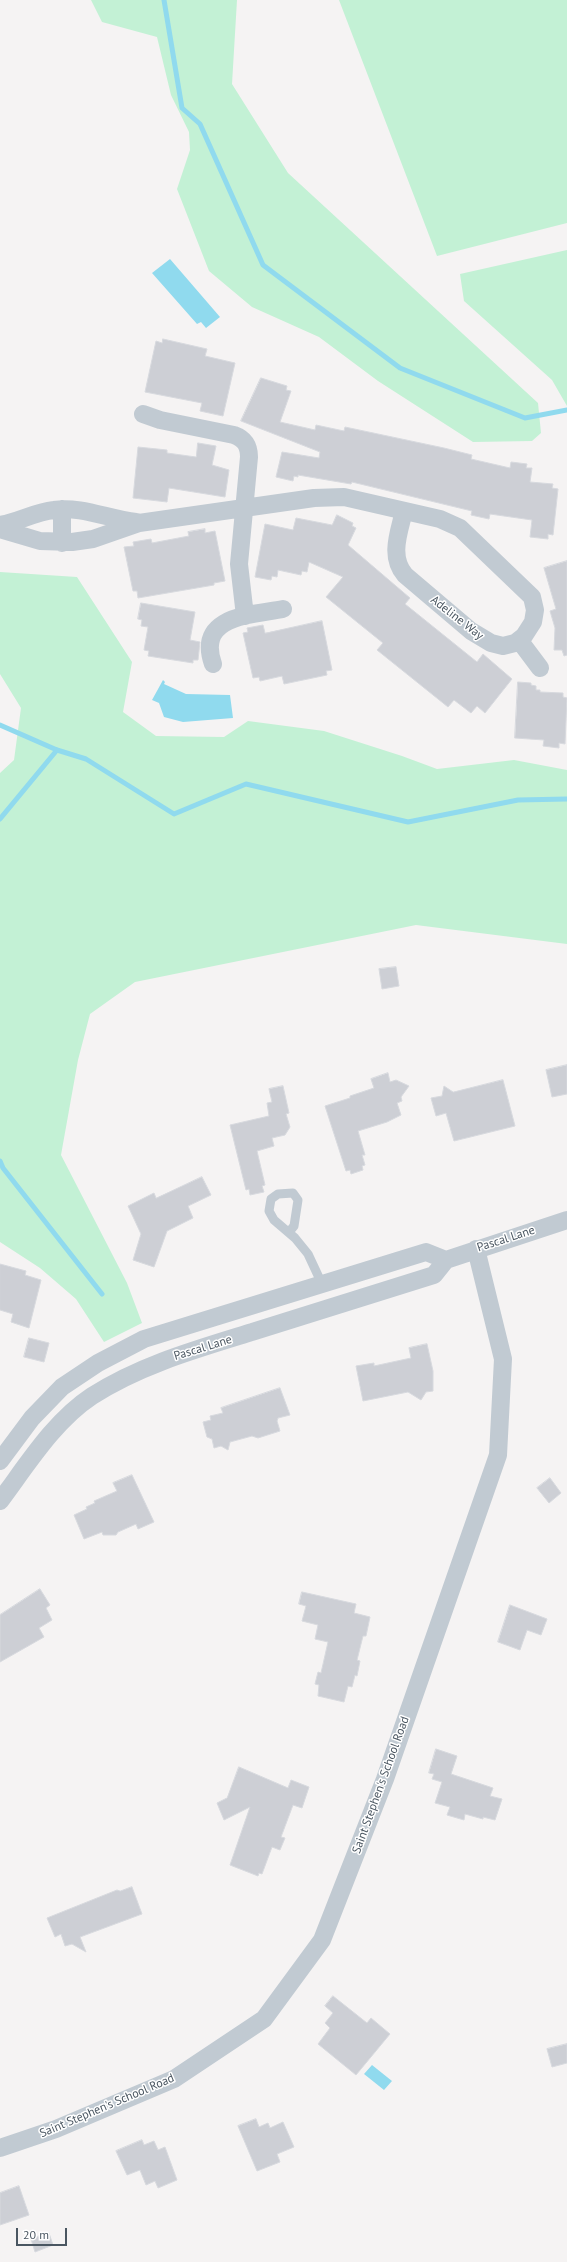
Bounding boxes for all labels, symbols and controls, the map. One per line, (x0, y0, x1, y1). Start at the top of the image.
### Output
street label: Adeline Way (428, 593, 486, 643)
street label: Pascal Lane (475, 1223, 537, 1255)
street label: Pascal Lane (172, 1332, 234, 1364)
street label: Saint Stephen's School Road (349, 1714, 413, 1856)
street label: Saint Stephen's School Road (37, 2071, 177, 2141)
scale bar (18, 2220, 69, 2246)
text: 20 m (23, 2227, 49, 2242)

